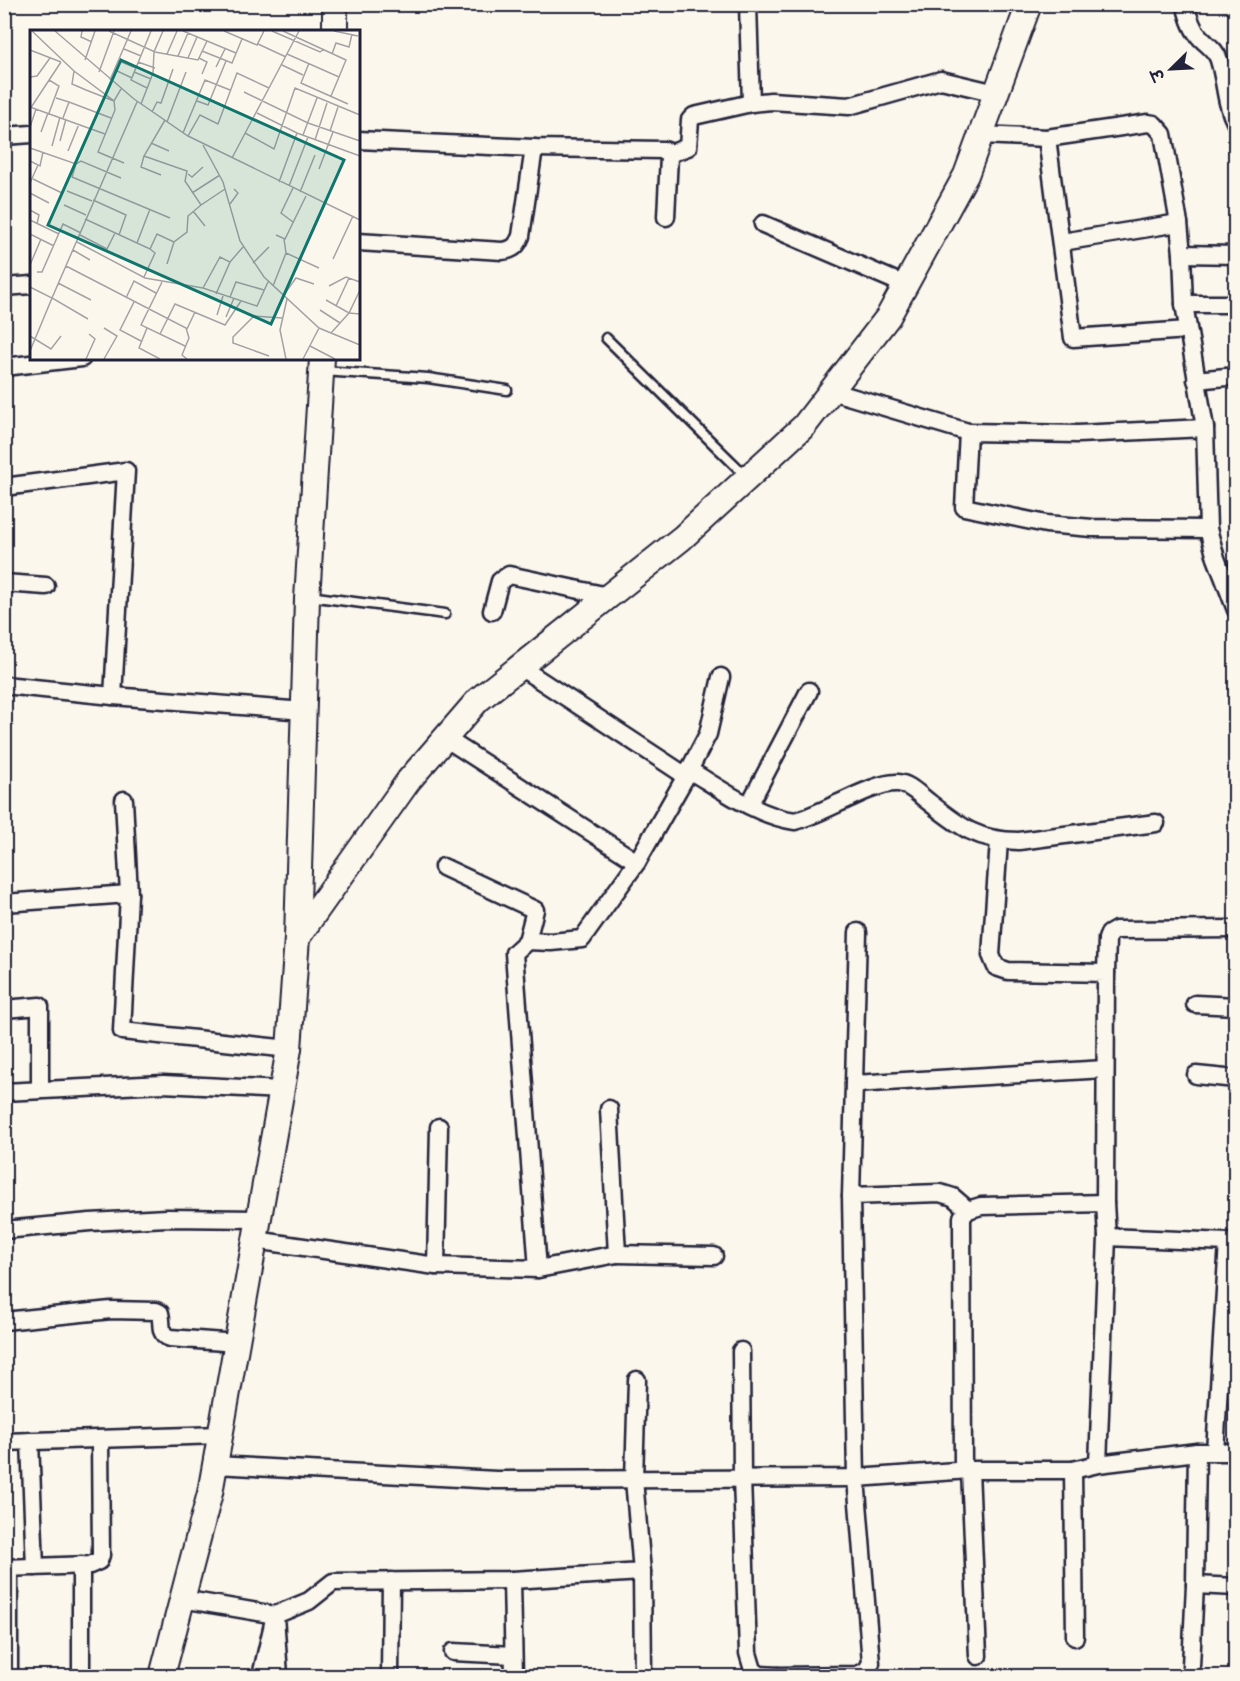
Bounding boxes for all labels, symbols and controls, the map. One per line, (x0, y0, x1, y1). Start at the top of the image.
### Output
inset map (30, 30, 360, 360)
north arrow (1141, 39, 1201, 99)
text: उ (1147, 65, 1169, 85)

